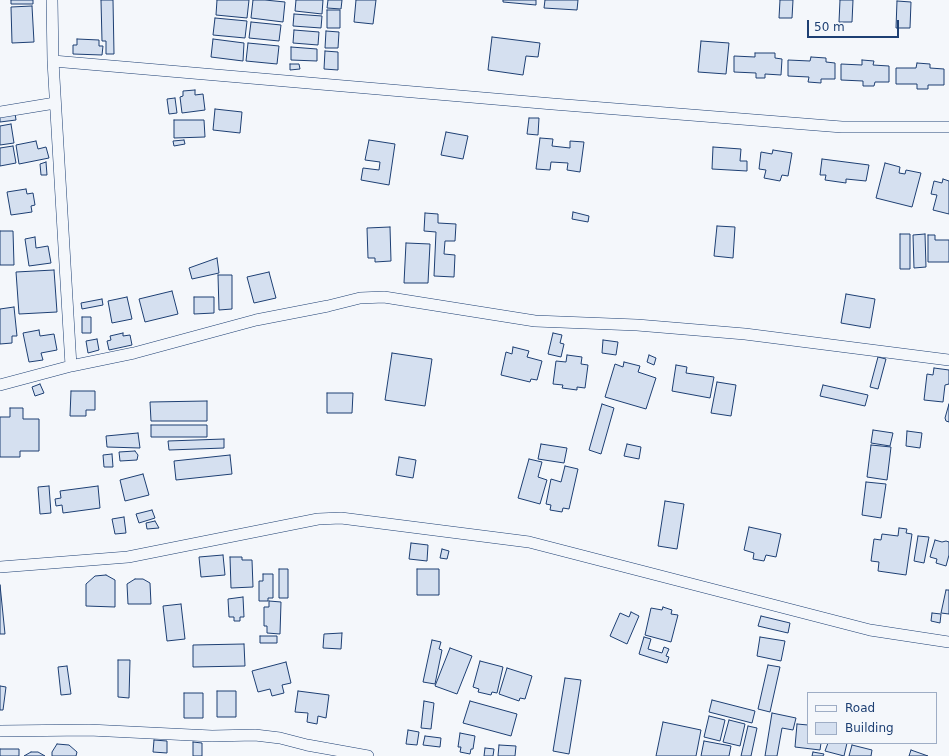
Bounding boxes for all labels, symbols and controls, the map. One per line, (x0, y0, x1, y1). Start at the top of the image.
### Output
scale bar (809, 12, 901, 38)
text: 50 m (814, 20, 845, 34)
legend (807, 692, 937, 744)
text: Road (845, 701, 875, 715)
text: Building (845, 721, 894, 735)

